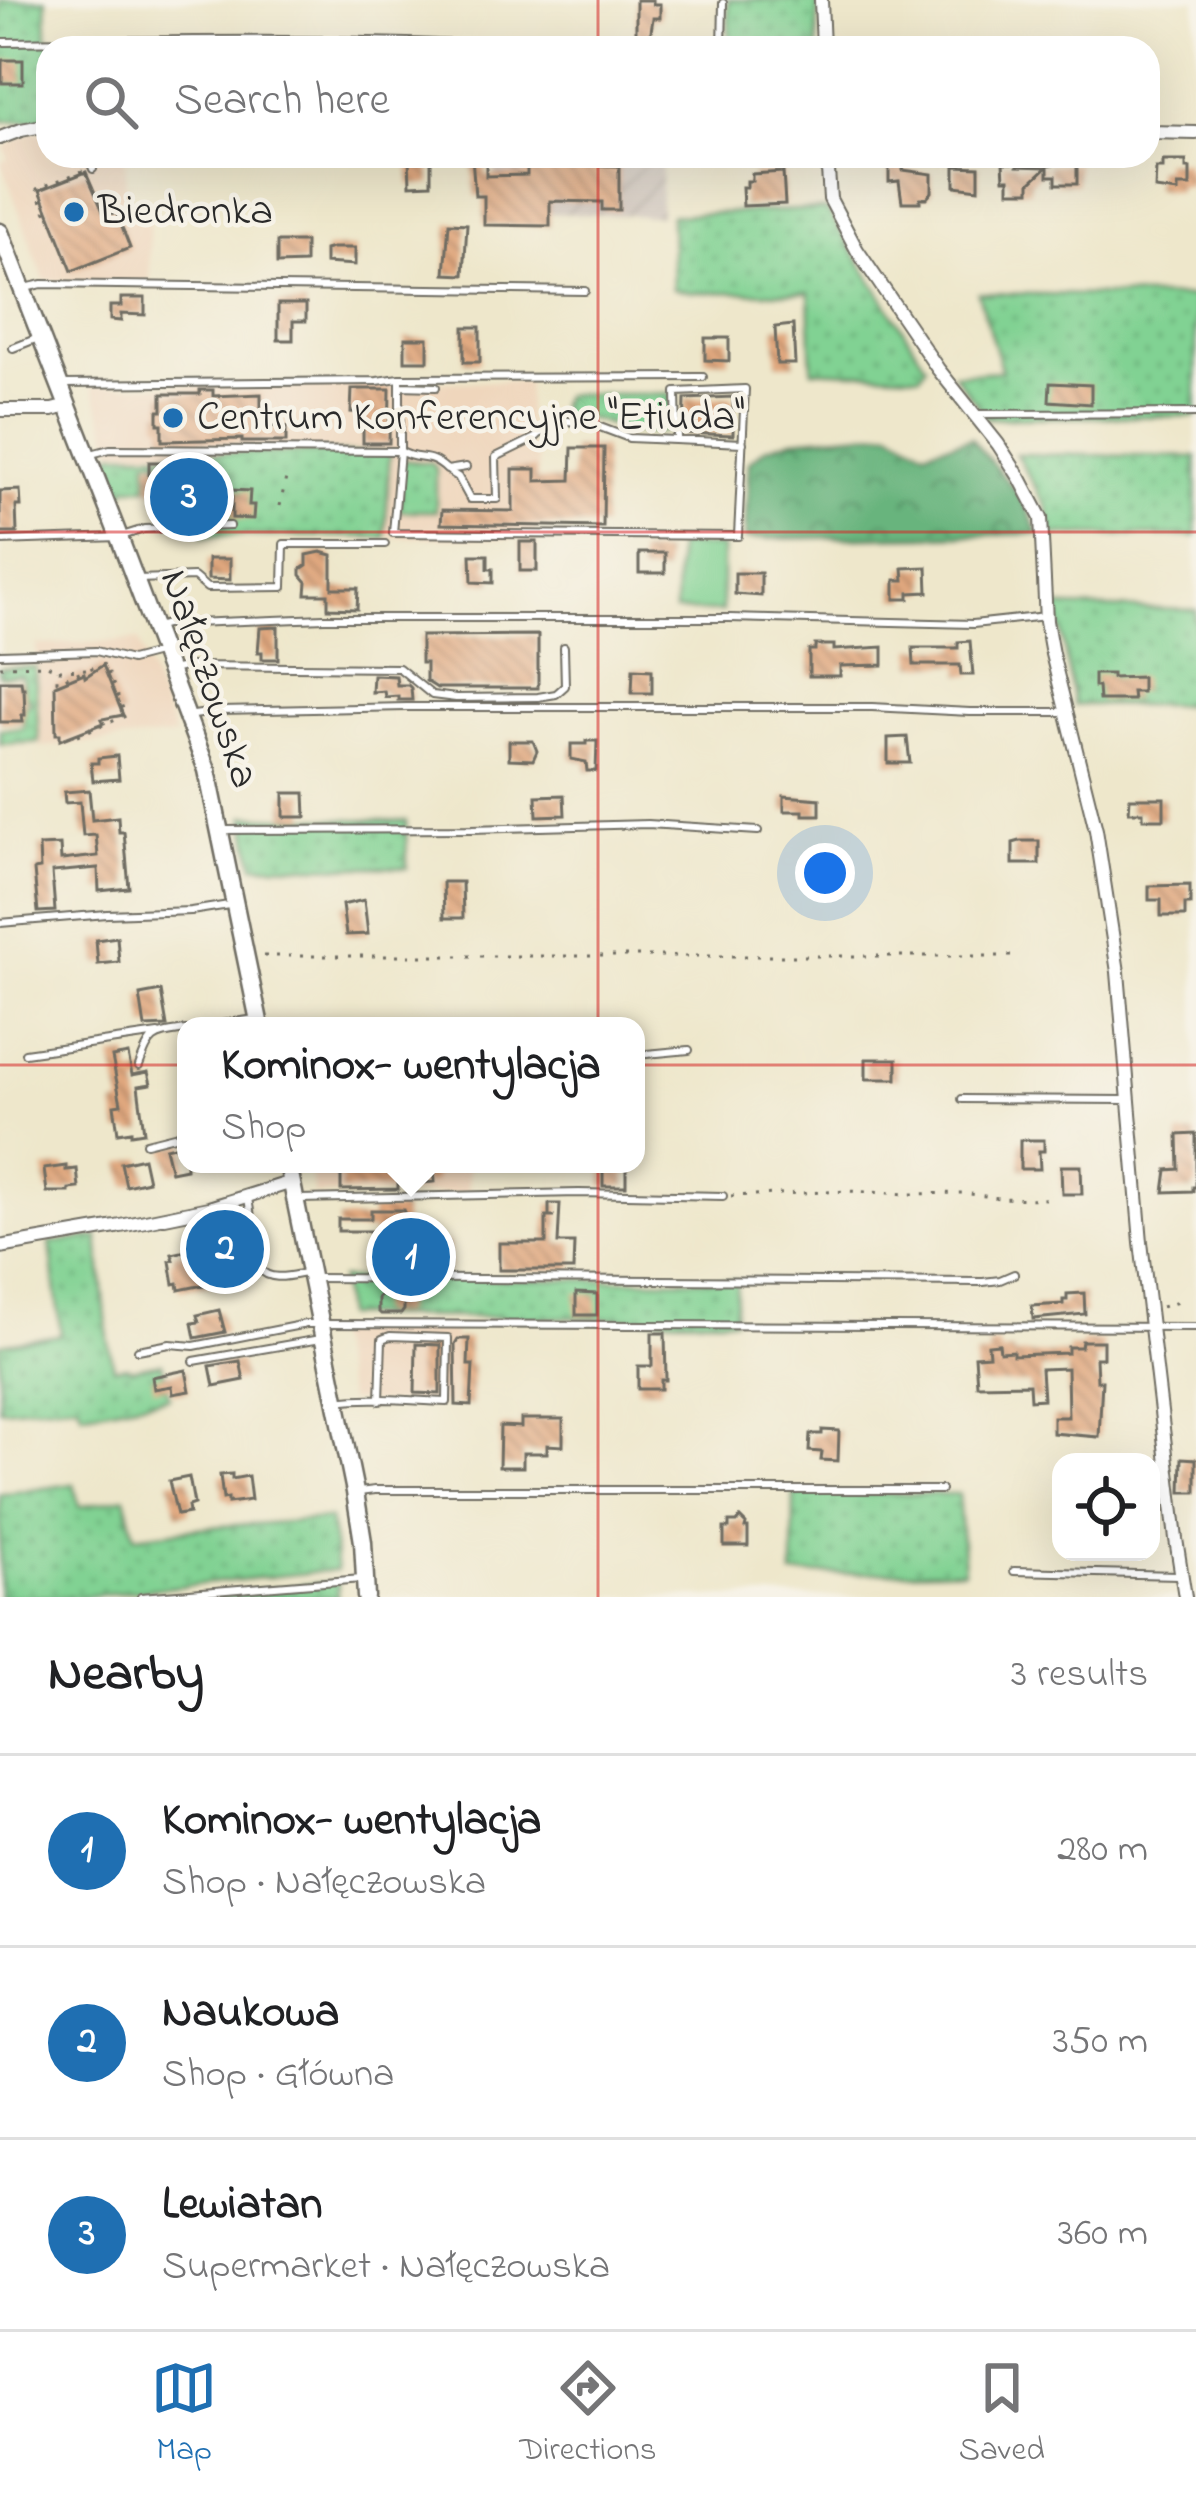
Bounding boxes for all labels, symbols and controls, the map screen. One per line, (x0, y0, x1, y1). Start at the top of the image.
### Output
search box (36, 36, 1160, 168)
icon: search (78, 69, 144, 135)
text: Search here (174, 69, 390, 135)
place label: Biedronka (97, 182, 273, 243)
marker: Biedronka (61, 199, 87, 225)
place label: Centrum Konferencyjne "Etiuda" (197, 388, 745, 449)
marker: Centrum Konferencyjne "Etiuda" (160, 405, 186, 431)
pin: 3 (150, 452, 228, 542)
street label: Nałęczowska (142, 562, 274, 796)
your location (795, 843, 855, 903)
popup (177, 1017, 645, 1173)
text: Kominox- wentylacja (221, 1034, 601, 1100)
text: Shop (221, 1100, 306, 1157)
pin: 2 (186, 1204, 264, 1294)
pin: 1 (372, 1212, 450, 1302)
map controls (1052, 1453, 1160, 1561)
button: locate (1052, 1453, 1160, 1561)
text: Nearby (48, 1638, 204, 1713)
text: 3 results (1011, 1647, 1148, 1704)
text: Kominox- wentylacja (162, 1789, 541, 1855)
text: 1 (81, 1822, 93, 1879)
text: 280 m (1057, 1822, 1148, 1879)
text: Shop · Nałęczowska (162, 1855, 486, 1912)
text: Naukowa (162, 1981, 339, 2047)
text: 2 (77, 2014, 97, 2071)
text: 350 m (1053, 2014, 1148, 2071)
text: Shop · Główna (162, 2047, 394, 2104)
text: Lewiatan (162, 2173, 322, 2239)
text: 3 (79, 2206, 95, 2263)
text: 360 m (1058, 2206, 1148, 2263)
text: Supermarket · Nałęczowska (162, 2239, 610, 2296)
tab: Map (151, 2355, 217, 2475)
tab: Directions (519, 2355, 656, 2475)
tab: Saved (959, 2355, 1045, 2475)

